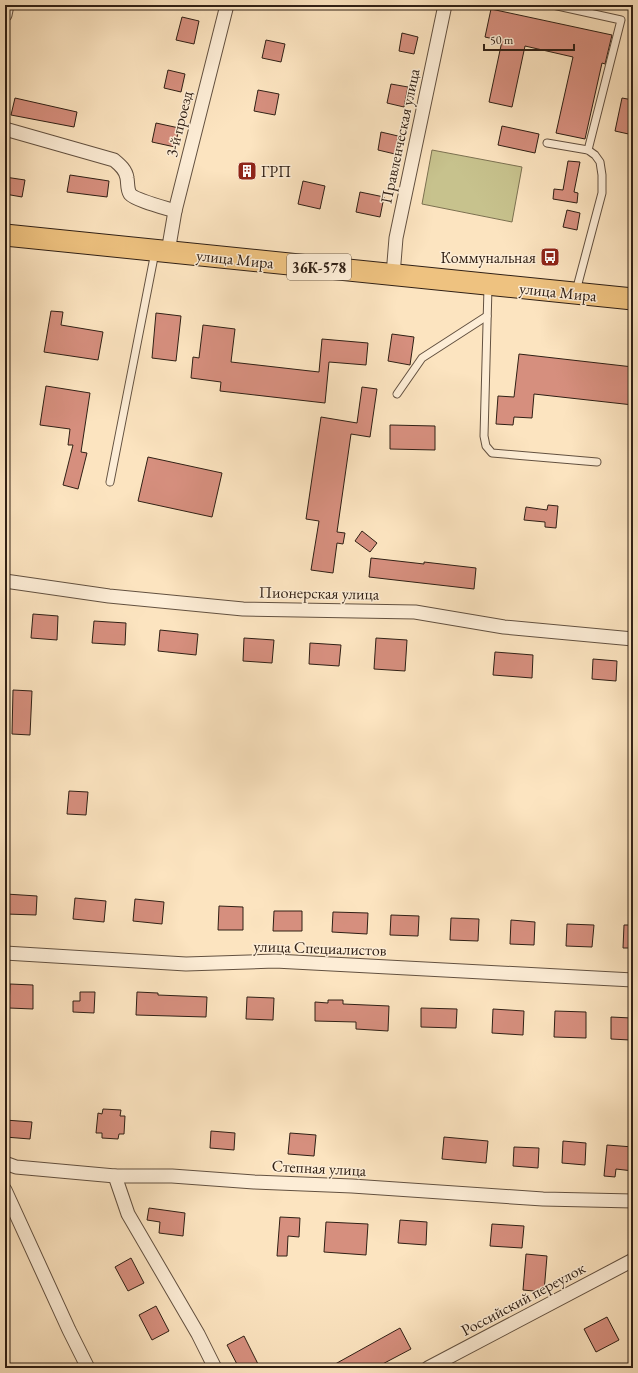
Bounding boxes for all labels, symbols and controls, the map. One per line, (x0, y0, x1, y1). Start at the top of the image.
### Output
scale bar (484, 26, 574, 52)
text: 50 m (490, 32, 514, 48)
street label: Правленческая улица (375, 66, 425, 205)
street label: 3-й проезд (161, 88, 198, 159)
building icon: ГРП (236, 160, 258, 182)
place label: ГРП (261, 161, 291, 182)
street label: улица Мира (195, 244, 275, 274)
bus stop icon: Коммунальная (539, 246, 561, 268)
place label: Коммунальная (440, 247, 536, 268)
road number: 36К-578 (287, 254, 351, 280)
street label: улица Мира (518, 277, 598, 307)
street label: Пионерская улица (259, 581, 380, 605)
street label: улица Специалистов (253, 935, 387, 961)
street label: Степная улица (271, 1155, 367, 1181)
street label: Российский переулок (457, 1257, 589, 1341)

